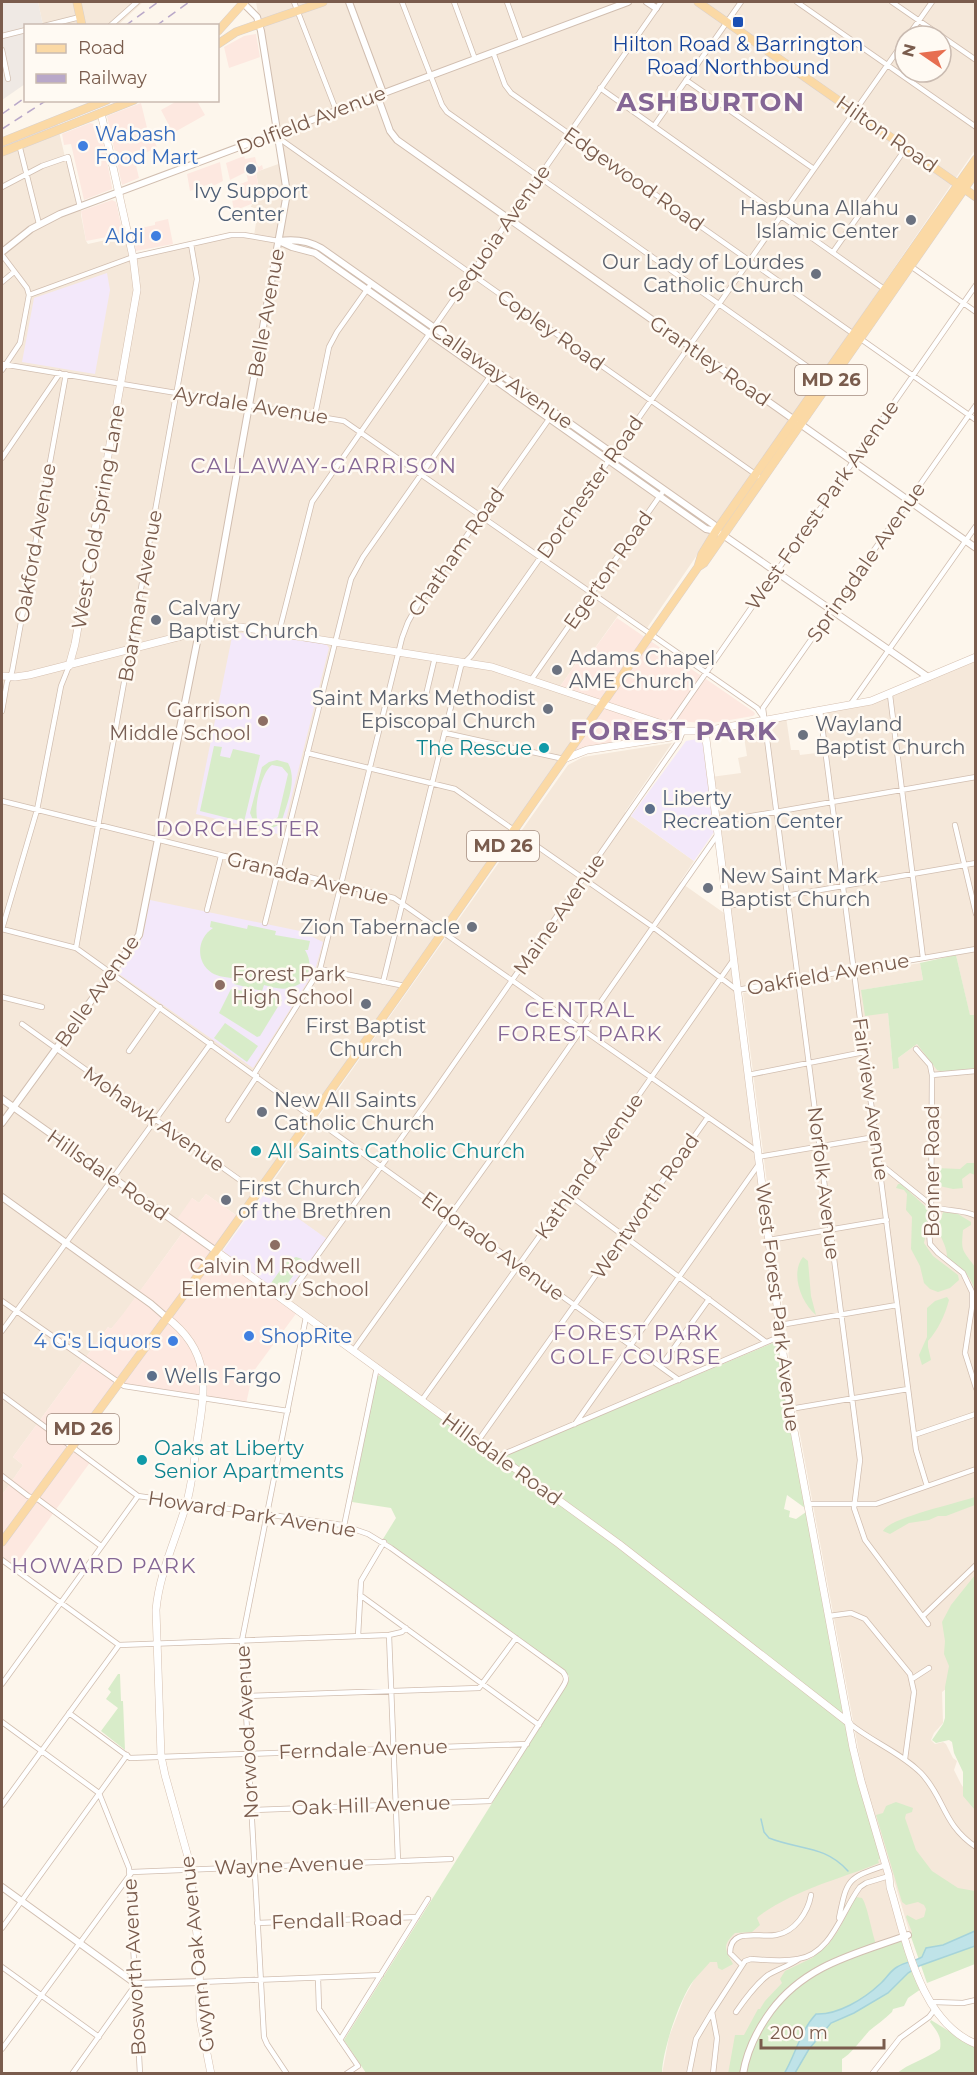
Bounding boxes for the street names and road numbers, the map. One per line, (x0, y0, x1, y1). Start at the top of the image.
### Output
street label: Dolfield Avenue (233, 80, 389, 160)
street label: Hilton Road (832, 90, 942, 178)
street label: Edgewood Road (559, 122, 709, 236)
street label: Sequoia Avenue (443, 160, 555, 306)
street label: Belle Avenue (243, 247, 289, 379)
street label: Copley Road (493, 284, 609, 376)
street label: Grantley Road (645, 311, 775, 411)
street label: Callaway Avenue (426, 318, 578, 434)
road number: MD 26 (795, 365, 867, 395)
street label: Ayrdale Avenue (172, 381, 330, 429)
street label: West Forest Park Avenue (740, 395, 904, 615)
street label: West Cold Spring Lane (66, 403, 130, 631)
street label: Dorchester Road (532, 411, 648, 563)
street label: Oakford Avenue (9, 461, 61, 625)
street label: Springdale Avenue (802, 477, 930, 647)
street label: Chatham Road (403, 483, 509, 621)
street label: Egerton Road (558, 506, 658, 634)
street label: Boarman Avenue (113, 508, 167, 684)
road number: MD 26 (467, 831, 539, 861)
street label: Granada Avenue (225, 846, 391, 910)
street label: Maine Avenue (508, 849, 610, 979)
street label: Belle Avenue (50, 931, 144, 1051)
street label: Oakfield Avenue (745, 948, 911, 1000)
street label: Fairview Avenue (848, 1016, 894, 1182)
street label: Mohawk Avenue (79, 1061, 229, 1177)
street label: Kathland Avenue (530, 1089, 648, 1243)
street label: Norfolk Avenue (803, 1105, 845, 1261)
street label: Bonner Road (920, 1105, 944, 1237)
street label: Hillsdale Road (43, 1124, 173, 1226)
street label: Wentworth Road (586, 1129, 704, 1283)
street label: West Forest Park Avenue (751, 1181, 805, 1433)
street label: Eldorado Avenue (417, 1186, 569, 1306)
street label: Hillsdale Road (437, 1407, 567, 1511)
road number: MD 26 (47, 1414, 119, 1444)
street label: Howard Park Avenue (146, 1486, 358, 1542)
street label: Norwood Avenue (230, 1645, 264, 1819)
street label: Ferndale Avenue (278, 1734, 448, 1764)
street label: Oak Hill Avenue (291, 1790, 451, 1820)
street label: Wayne Avenue (214, 1850, 364, 1880)
street label: Gwynn Oak Avenue (175, 1855, 219, 2053)
street label: Bosworth Avenue (117, 1878, 151, 2056)
street label: Fendall Road (271, 1906, 403, 1934)

